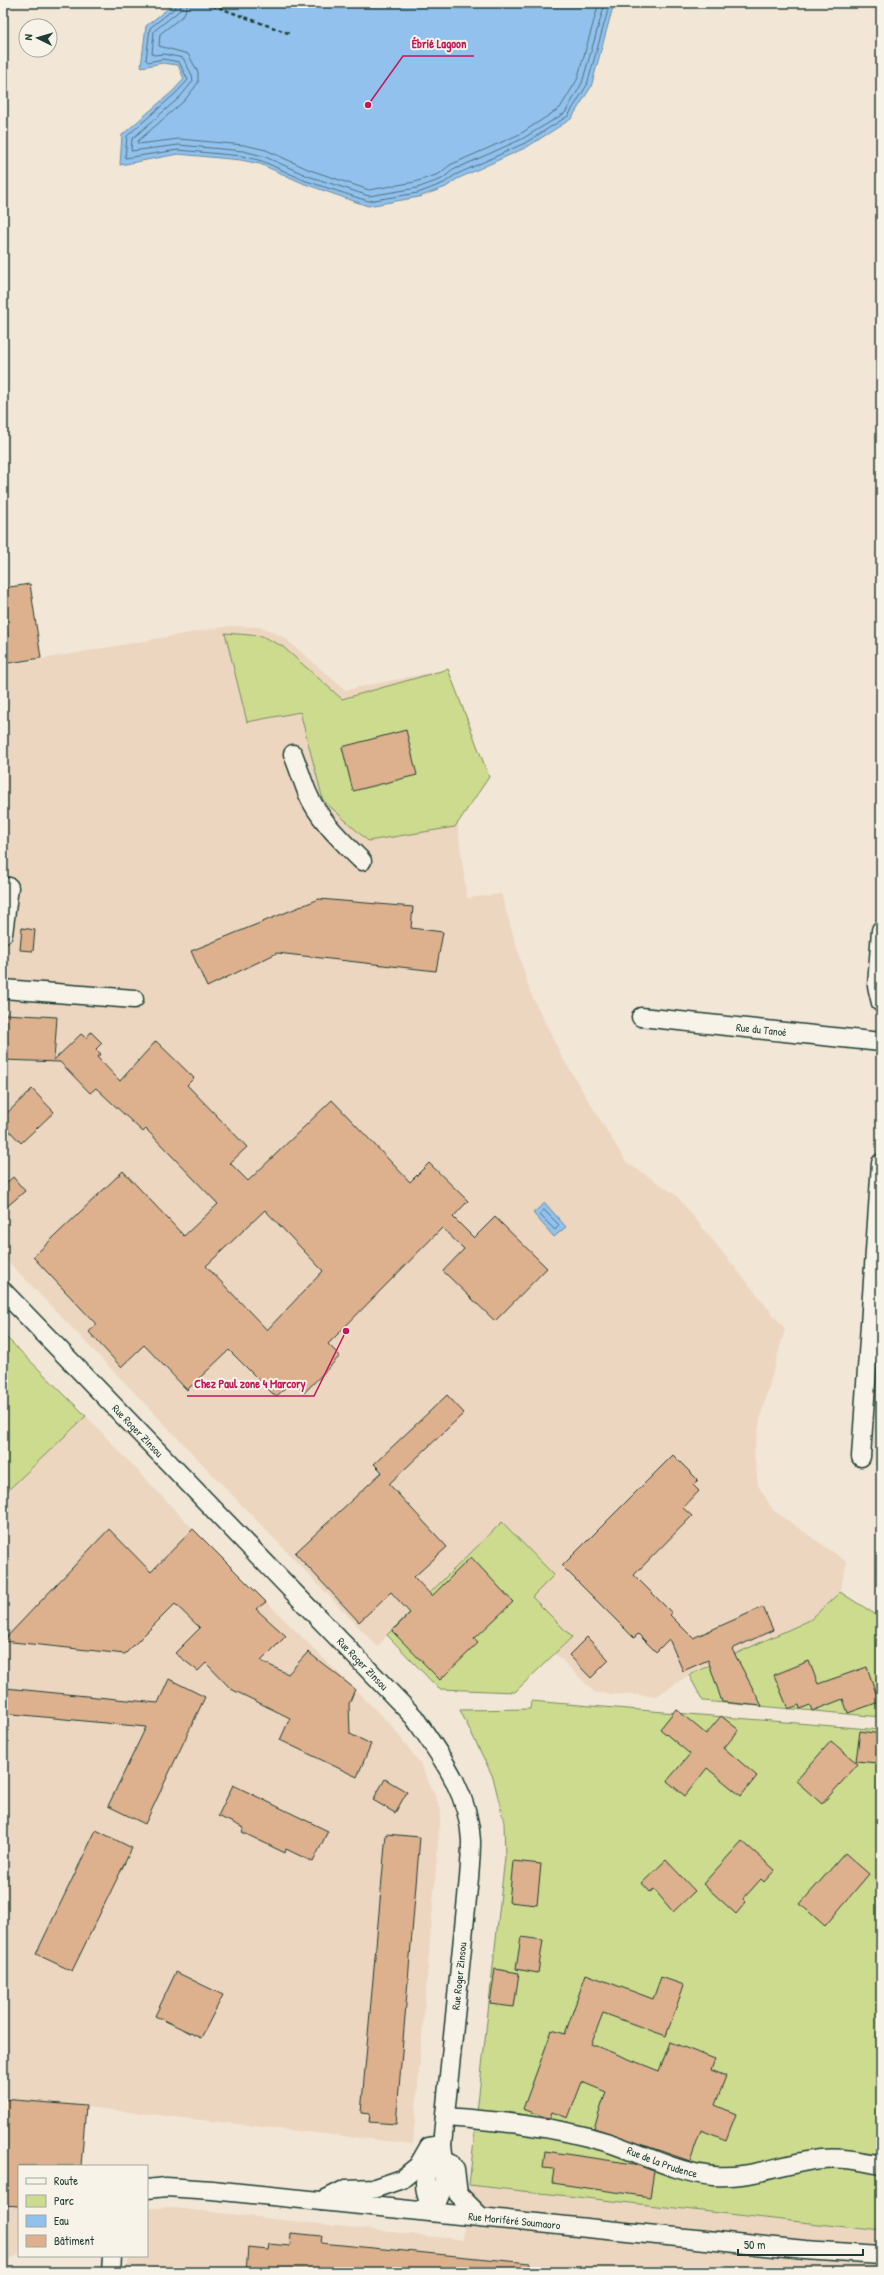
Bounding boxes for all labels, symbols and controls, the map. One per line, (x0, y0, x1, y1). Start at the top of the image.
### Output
north arrow (18, 18, 58, 58)
callout: Ébrié Lagoon (403, 32, 474, 56)
text: N (21, 33, 35, 41)
text: Ébrié Lagoon (412, 35, 467, 53)
street label: Rue du Tanoé (735, 1020, 788, 1039)
callout: Chez Paul zone 4 Marcory (187, 1372, 314, 1396)
text: Chez Paul zone 4 Marcory (194, 1375, 306, 1393)
street label: Rue Roger Zinsou (109, 1401, 167, 1460)
street label: Rue Roger Zinsou (334, 1634, 392, 1694)
street label: Rue Roger Zinsou (448, 1941, 470, 2010)
street label: Rue de la Prudence (625, 2143, 699, 2181)
legend (18, 2165, 148, 2257)
text: Route (54, 2172, 78, 2189)
text: Parc (54, 2192, 74, 2209)
street label: Rue Moriféré Soumaoro (468, 2209, 561, 2232)
text: Eau (54, 2212, 69, 2229)
scale bar (738, 2231, 863, 2257)
text: Bâtiment (54, 2232, 95, 2249)
text: 50 m (744, 2236, 765, 2253)

